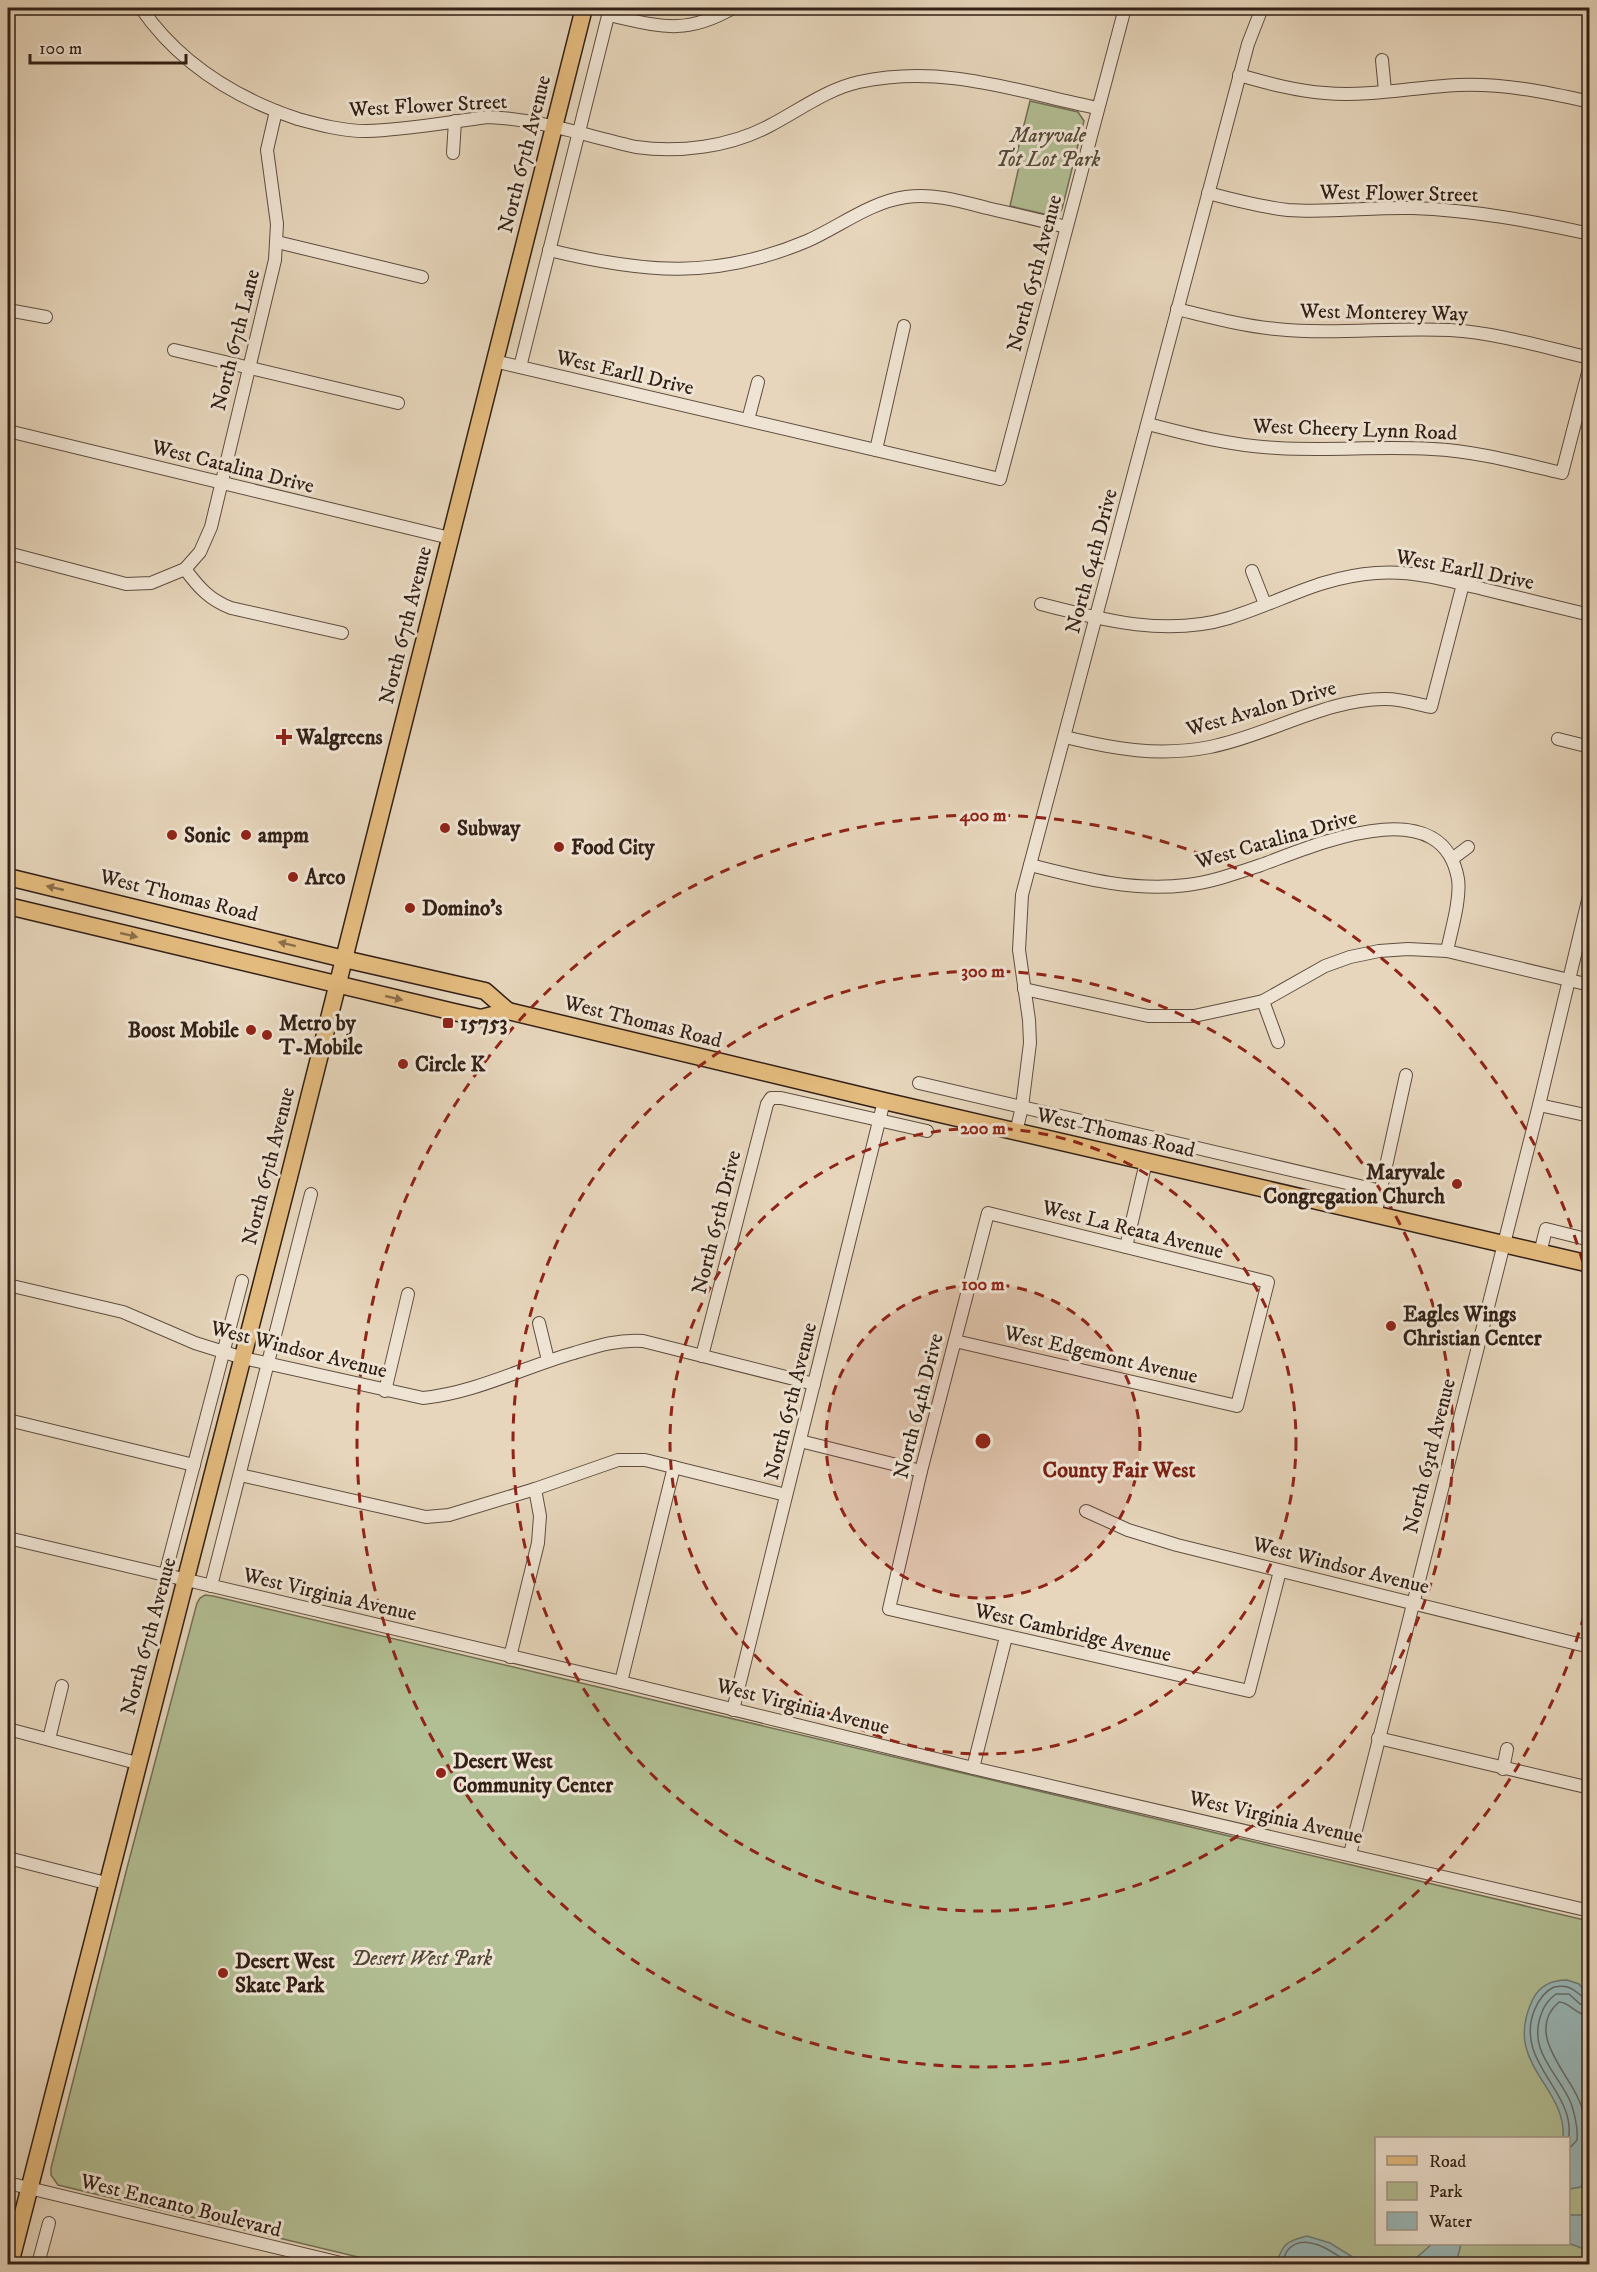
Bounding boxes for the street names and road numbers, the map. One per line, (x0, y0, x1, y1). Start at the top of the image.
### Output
street label: North 67th Avenue (493, 72, 557, 236)
street label: West Flower Street (347, 89, 508, 123)
street label: West Flower Street (1318, 180, 1479, 208)
street label: North 65th Avenue (1002, 192, 1068, 354)
street label: North 67th Lane (206, 267, 266, 414)
street label: West Monterey Way (1299, 299, 1469, 327)
street label: West Earll Drive (552, 344, 696, 402)
street label: West Cheery Lynn Road (1251, 413, 1458, 447)
street label: West Catalina Drive (148, 434, 317, 500)
street label: North 64th Drive (1060, 486, 1124, 637)
street label: North 67th Avenue (374, 543, 438, 707)
street label: West Earll Drive (1392, 544, 1537, 596)
street label: West Avalon Drive (1182, 675, 1340, 743)
street label: West Catalina Drive (1192, 804, 1360, 876)
street label: West Thomas Road (96, 864, 261, 928)
street label: West Thomas Road (560, 990, 725, 1054)
street label: North 67th Avenue (237, 1084, 301, 1248)
street label: West Thomas Road (1033, 1102, 1198, 1164)
street label: North 65th Drive (687, 1147, 747, 1297)
street label: West La Reata Avenue (1038, 1195, 1226, 1265)
street label: West Windsor Avenue (207, 1315, 390, 1385)
street label: North 65th Avenue (759, 1320, 823, 1483)
street label: West Edgemont Avenue (1000, 1320, 1200, 1390)
street label: North 64th Drive (888, 1331, 950, 1482)
street label: North 63rd Avenue (1398, 1376, 1462, 1537)
street label: West Windsor Avenue (1249, 1531, 1432, 1601)
street label: North 67th Avenue (115, 1554, 183, 1718)
street label: West Virginia Avenue (239, 1562, 419, 1628)
street label: West Cambridge Avenue (971, 1597, 1174, 1668)
street label: West Virginia Avenue (713, 1673, 892, 1741)
street label: West Virginia Avenue (1185, 1785, 1365, 1851)
street label: West Encanto Boulevard (77, 2168, 284, 2244)

